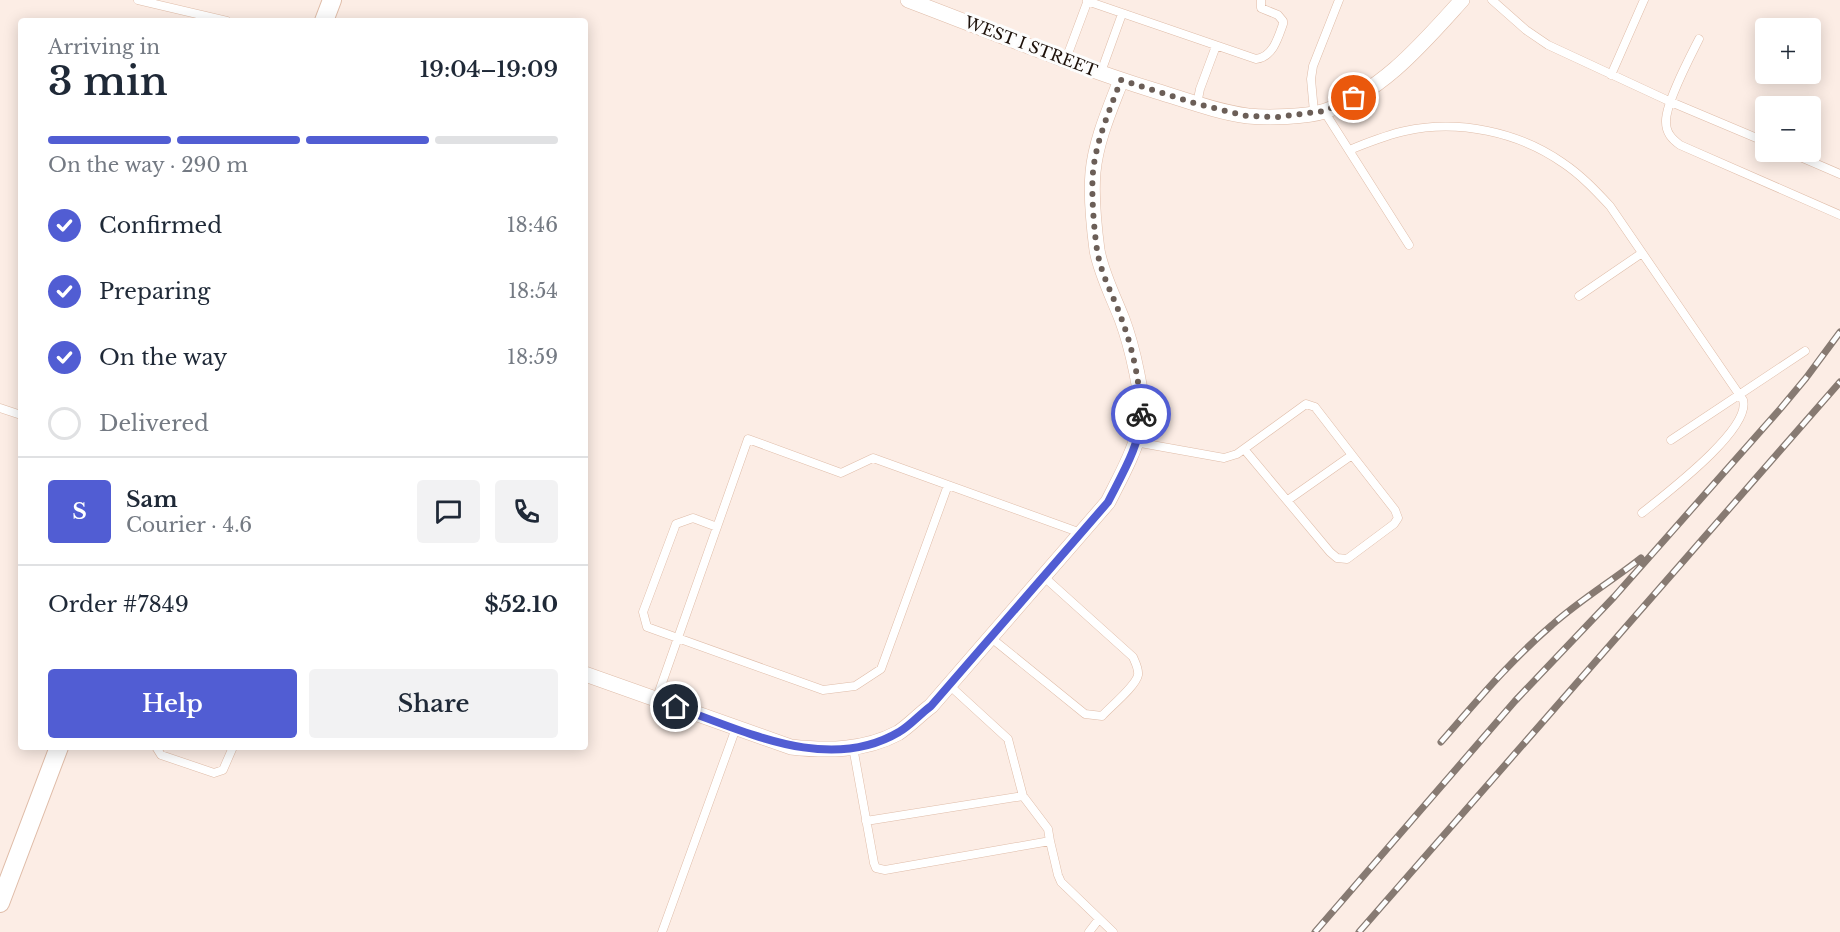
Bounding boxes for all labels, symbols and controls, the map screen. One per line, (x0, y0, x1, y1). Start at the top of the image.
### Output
street label: WEST I STREET (961, 11, 1100, 81)
map controls (1755, 18, 1821, 162)
button: + (1755, 18, 1821, 84)
text: Arriving in (48, 35, 160, 59)
text: 19:04–19:09 (420, 56, 558, 83)
text: 3 min (48, 57, 168, 106)
pin (1328, 72, 1379, 123)
icon: bag (1337, 81, 1370, 114)
button: − (1755, 96, 1821, 162)
text: On the way · 290 m (48, 153, 248, 177)
icon: check (48, 209, 81, 242)
text: Confirmed (99, 212, 222, 239)
text: 18:46 (507, 213, 558, 237)
icon: check (48, 275, 81, 308)
text: Preparing (99, 278, 210, 305)
text: 18:54 (508, 279, 558, 303)
icon: check (48, 341, 81, 374)
text: On the way (99, 344, 227, 371)
text: 18:59 (507, 345, 558, 369)
courier (1111, 384, 1171, 444)
icon: bike (1125, 398, 1158, 431)
text: Delivered (99, 410, 209, 437)
button: chat (417, 480, 480, 543)
button: phone (495, 480, 558, 543)
text: Sam (126, 486, 178, 513)
text: S (72, 498, 87, 525)
text: Courier · 4.6 (126, 513, 252, 537)
text: Order #7849 (48, 591, 189, 618)
text: $52.10 (484, 591, 558, 618)
button: Help (48, 669, 297, 738)
button: Share (309, 669, 558, 738)
pin (650, 681, 701, 732)
icon: home (659, 690, 692, 723)

